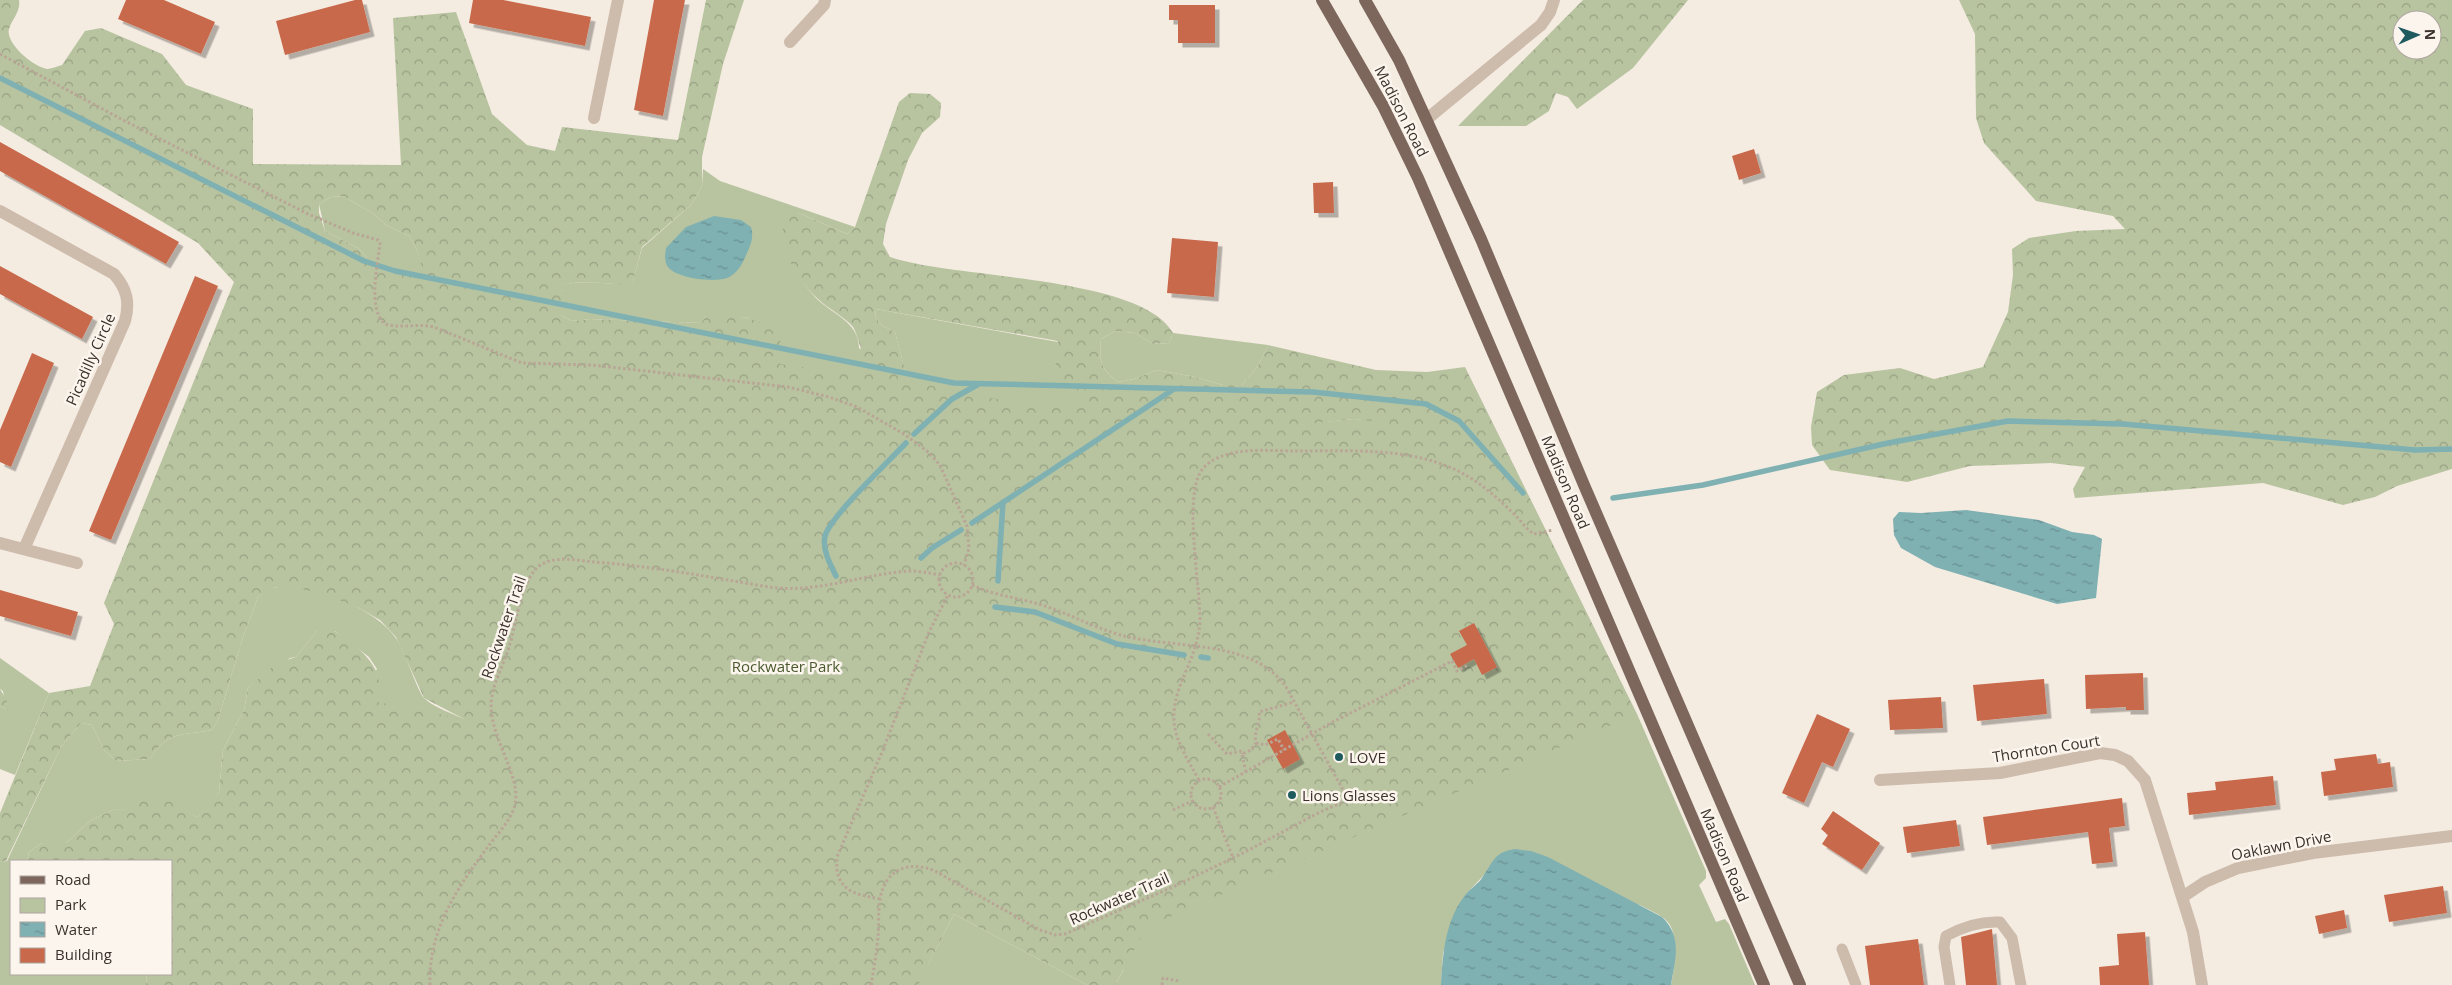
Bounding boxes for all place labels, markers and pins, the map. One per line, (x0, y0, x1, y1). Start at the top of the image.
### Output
place label: LOVE (1349, 747, 1386, 767)
marker: LOVE (1333, 751, 1345, 763)
place label: Lions Glasses (1302, 785, 1396, 805)
marker: Lions Glasses (1286, 789, 1298, 801)

